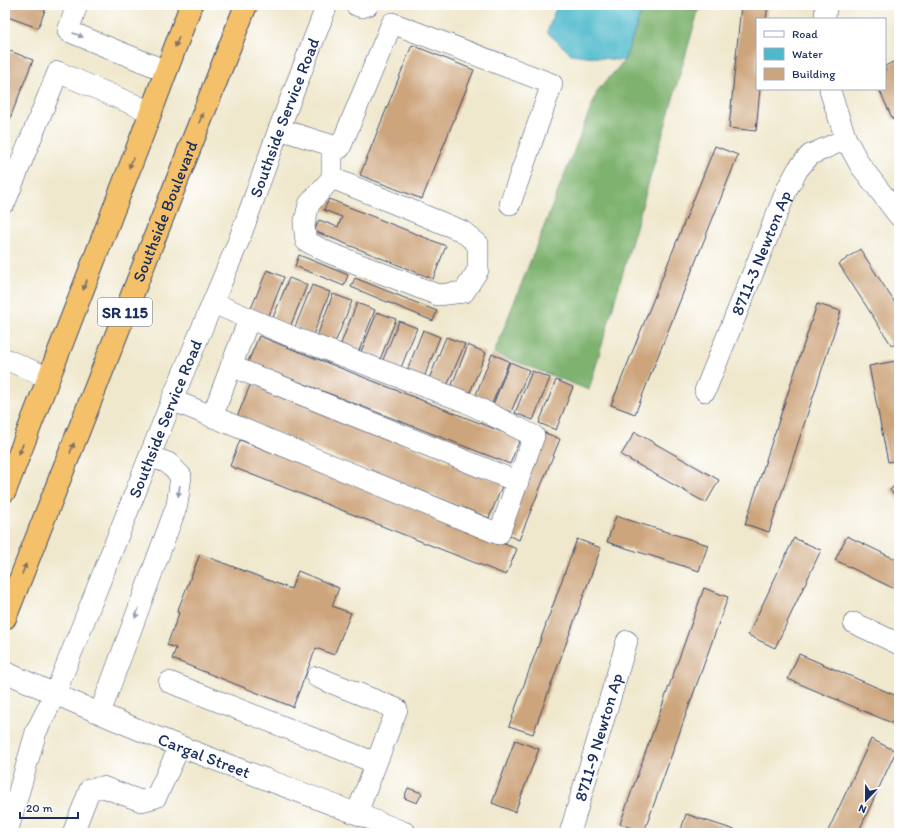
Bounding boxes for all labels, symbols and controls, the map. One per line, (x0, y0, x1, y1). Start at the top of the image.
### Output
legend (756, 18, 886, 90)
text: Road (792, 27, 818, 41)
one-way arrow (73, 32, 84, 38)
street label: Southside Service Road (245, 35, 323, 200)
one-way arrow (174, 36, 180, 48)
text: Water (792, 47, 823, 61)
text: Building (792, 67, 836, 81)
one-way arrow (199, 112, 205, 124)
street label: Southside Boulevard (128, 138, 202, 285)
one-way arrow (128, 158, 134, 170)
street label: 8711-3 Newton Ap (727, 188, 795, 318)
one-way arrow (81, 279, 87, 291)
road number: SR 115 (98, 298, 152, 326)
street label: Southside Service Road (124, 337, 206, 501)
one-way arrow (69, 441, 75, 453)
one-way arrow (17, 444, 23, 456)
one-way arrow (176, 485, 182, 497)
one-way arrow (22, 562, 28, 574)
one-way arrow (134, 608, 140, 620)
street label: 8711-9 Newton Ap (570, 671, 627, 804)
street label: Cargal Street (155, 729, 253, 782)
north arrow (846, 780, 886, 820)
scale bar (20, 794, 78, 820)
text: 20 m (26, 801, 53, 815)
text: N (857, 801, 868, 816)

